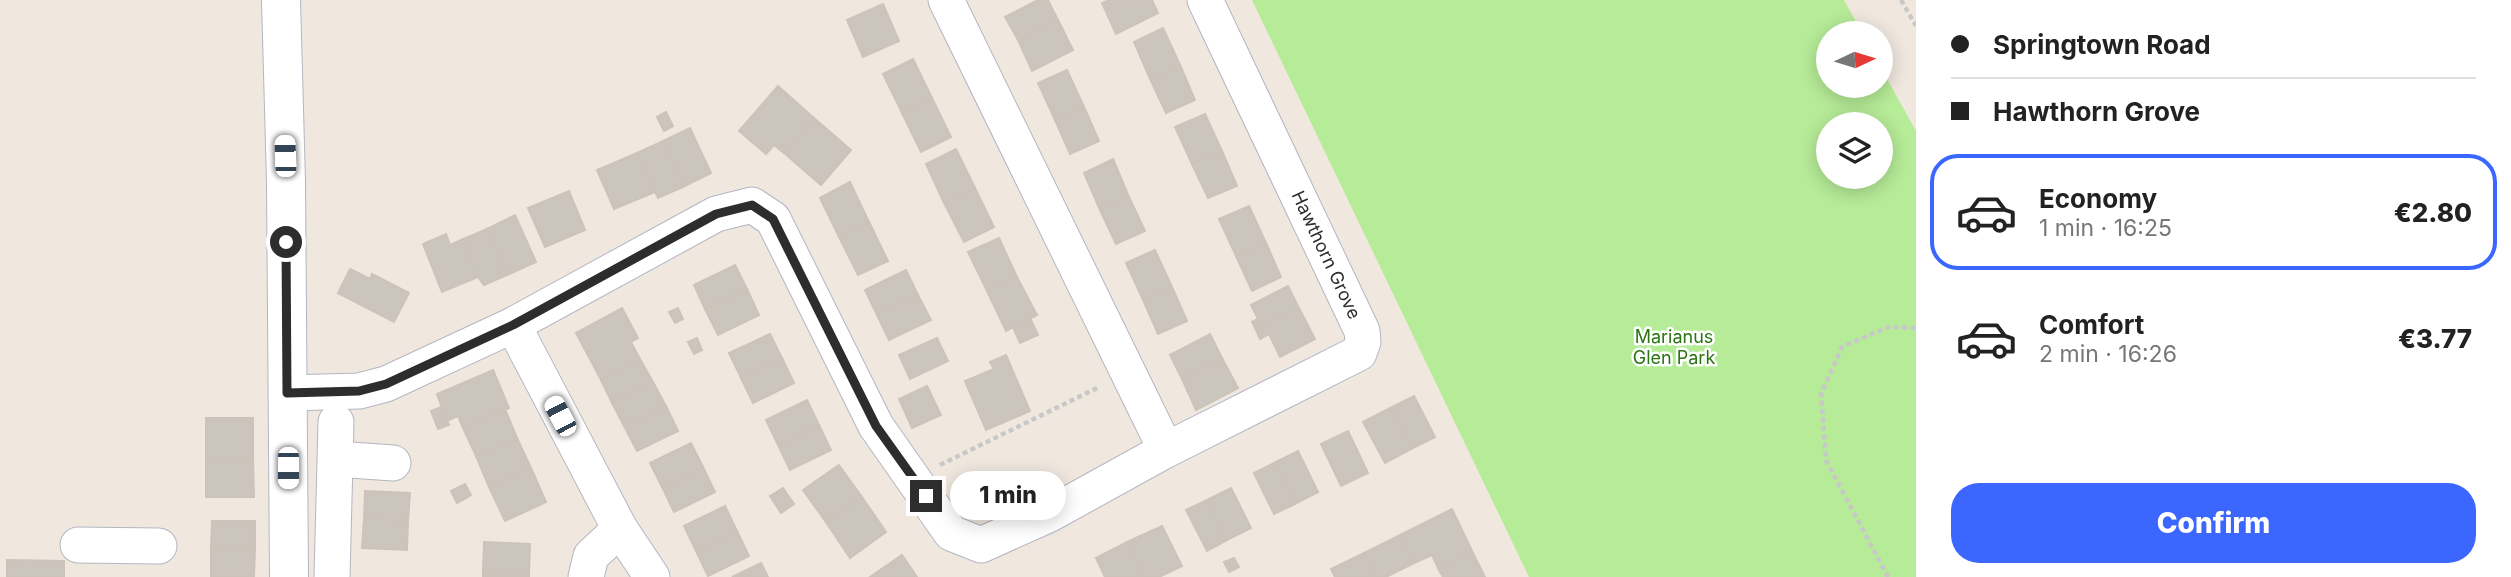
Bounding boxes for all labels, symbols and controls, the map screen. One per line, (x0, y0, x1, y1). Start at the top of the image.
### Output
north arrow (1816, 21, 1894, 98)
map controls (1816, 21, 1893, 189)
text: Springtown Road (1993, 29, 2211, 60)
text: Hawthorn Grove (1993, 96, 2200, 127)
button: layers (1816, 112, 1893, 189)
car (274, 135, 297, 177)
icon: car (1955, 181, 2018, 244)
text: Economy (2039, 183, 2157, 214)
street label: Hawthorn Grove (1288, 187, 1365, 322)
text: €2.80 (2394, 197, 2472, 228)
text: 1 min · 16:25 (2039, 214, 2172, 242)
route start (270, 226, 302, 258)
icon: car (1955, 307, 2018, 370)
text: Comfort (2039, 309, 2144, 340)
text: €3.77 (2398, 323, 2472, 354)
park label: Marianus Glen Park (1633, 326, 1715, 368)
text: 2 min · 16:26 (2039, 340, 2177, 368)
car (541, 393, 580, 439)
car (278, 447, 299, 489)
callout: 1 min (950, 472, 1066, 520)
route end (910, 480, 942, 512)
text: 1 min (979, 481, 1037, 509)
button: Confirm (1951, 483, 2476, 563)

